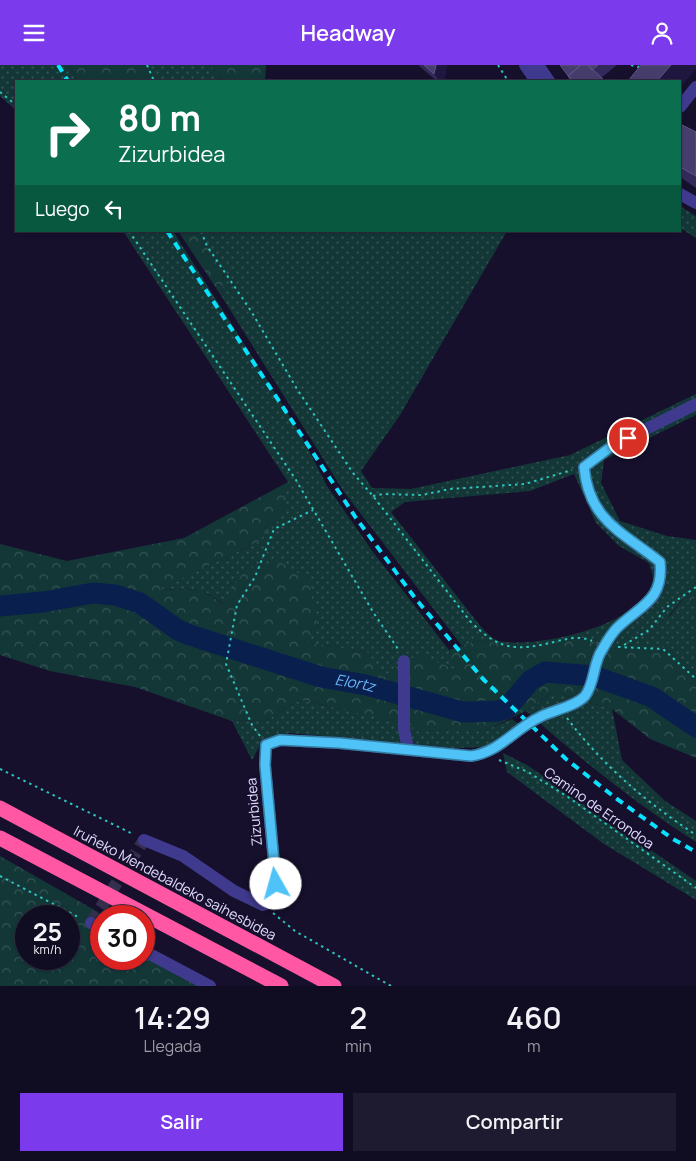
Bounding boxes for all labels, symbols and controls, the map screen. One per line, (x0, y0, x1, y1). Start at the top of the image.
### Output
text: Headway (300, 18, 396, 48)
icon: menu (20, 19, 48, 47)
icon: person (648, 19, 676, 47)
text: 80 m (118, 94, 201, 142)
icon: right (35, 100, 100, 165)
text: Zizurbidea (118, 139, 225, 169)
icon: left (100, 195, 128, 223)
text: Luego (35, 196, 90, 222)
pin (607, 417, 649, 459)
icon: arrive (614, 424, 642, 452)
water label: Elortz (333, 669, 380, 698)
street label: Camino de Errondoa (540, 762, 658, 853)
street label: Zizurbidea (241, 777, 266, 847)
street label: Iruñeko Mendebaldeko saihesbidea (71, 821, 280, 944)
position arrow (249, 857, 301, 909)
speed limit sign: 30 (90, 905, 155, 970)
text: 25 (33, 914, 62, 949)
text: km/h (34, 941, 61, 958)
text: 14:29 (134, 997, 211, 1038)
text: 2 (350, 997, 367, 1038)
text: 460 (506, 997, 562, 1038)
text: Llegada (144, 1035, 201, 1057)
text: min (345, 1035, 372, 1057)
text: m (527, 1035, 541, 1057)
button: Salir (20, 1093, 343, 1151)
button: Compartir (353, 1093, 676, 1151)

